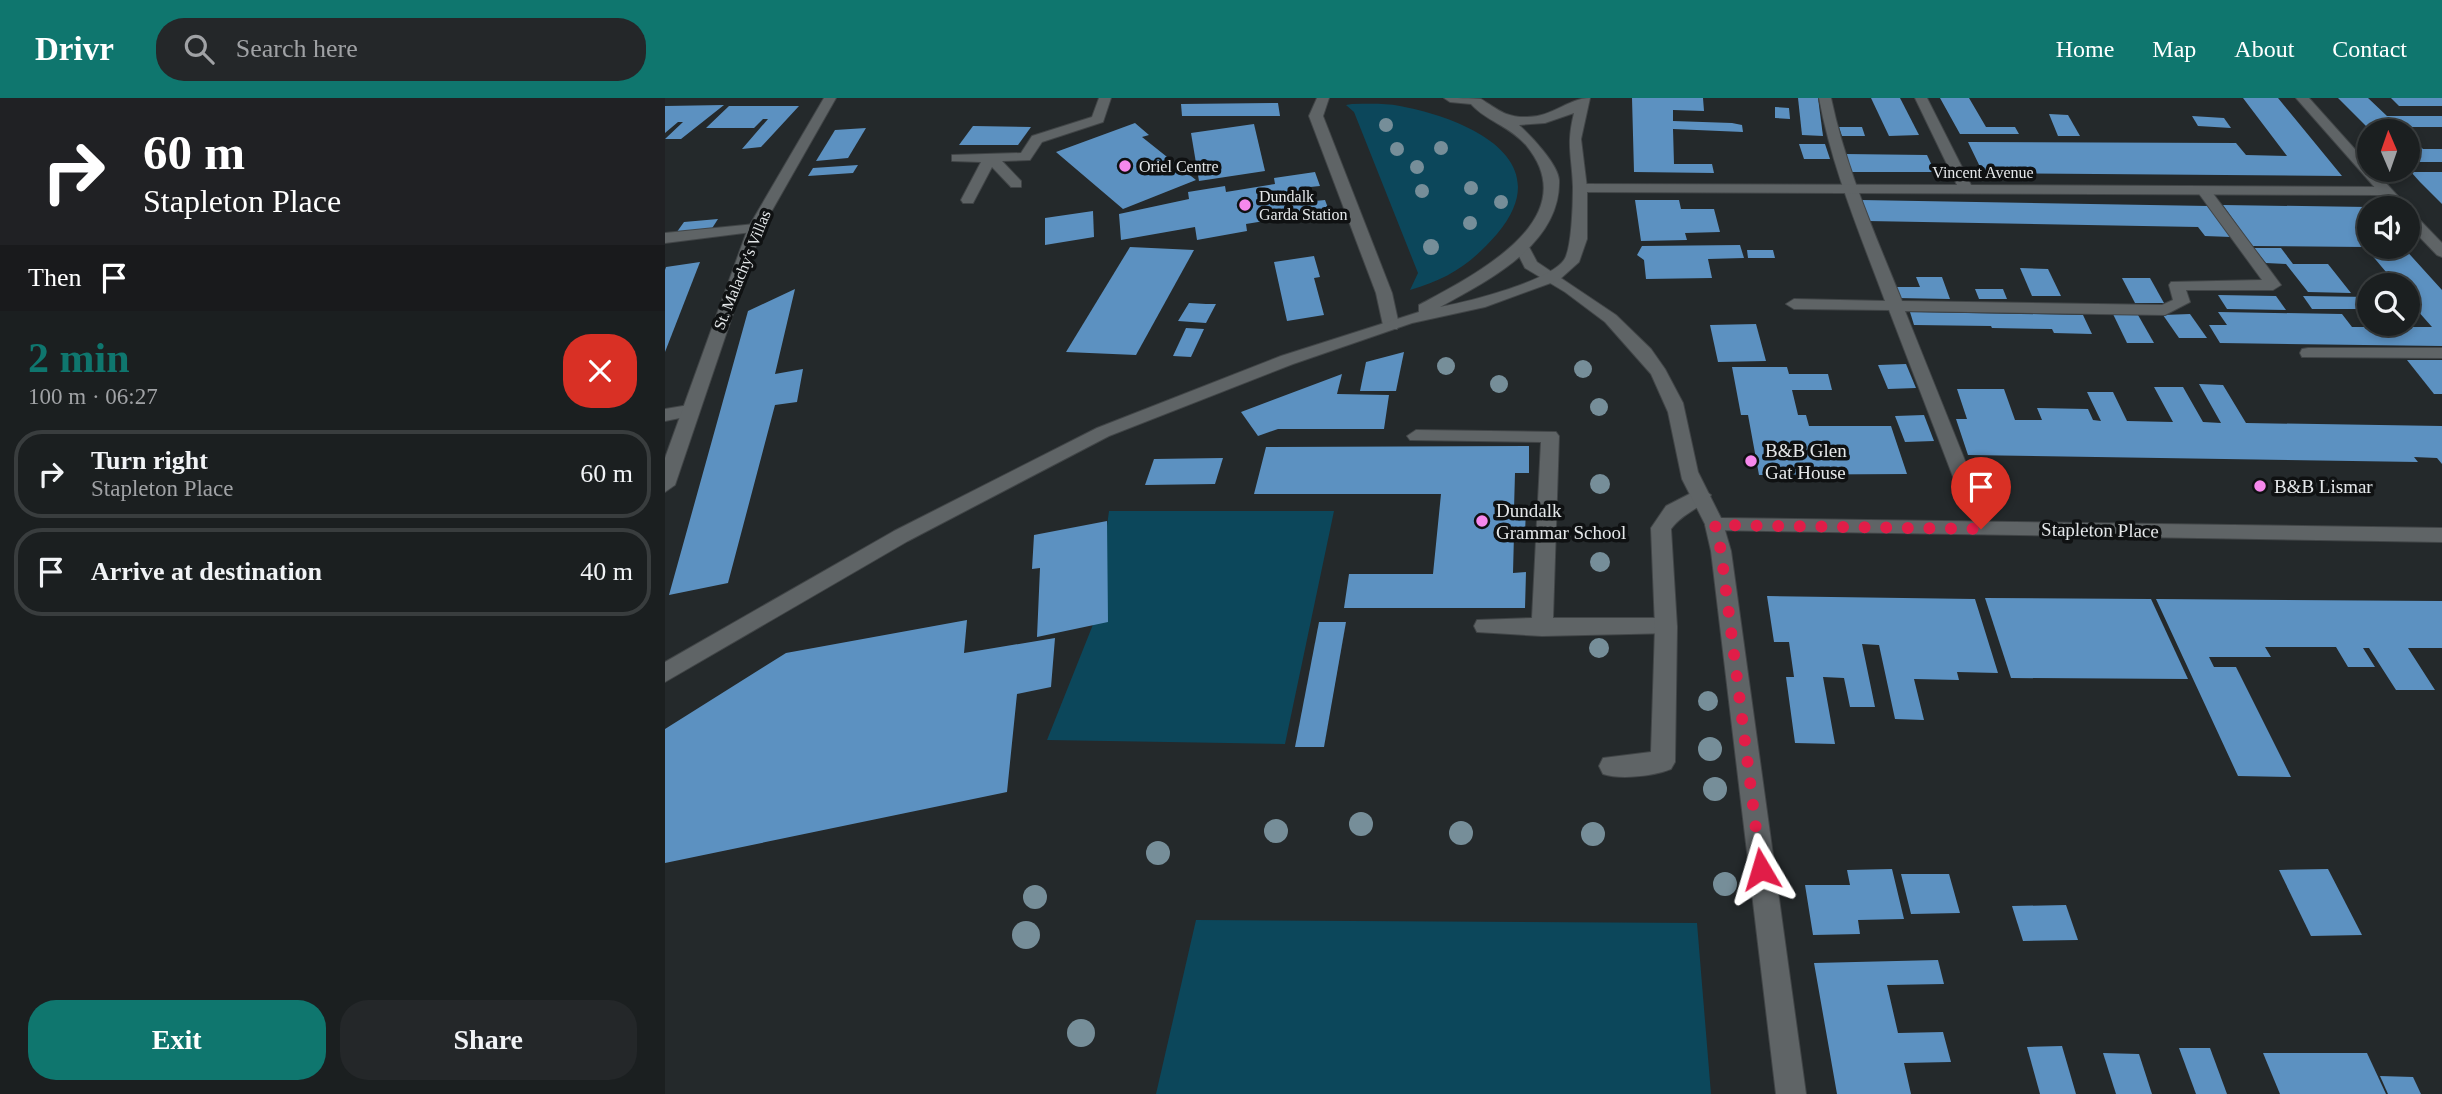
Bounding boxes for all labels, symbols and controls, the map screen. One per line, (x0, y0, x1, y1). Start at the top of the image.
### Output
search box (156, 18, 646, 81)
icon: search (180, 30, 218, 68)
text: Drivr (35, 31, 114, 67)
text: Search here (236, 34, 358, 63)
text: Home (2056, 36, 2114, 62)
text: Map (2152, 36, 2196, 62)
text: About (2234, 36, 2294, 62)
text: Contact (2332, 36, 2407, 62)
north arrow (2357, 119, 2420, 182)
map controls (2357, 119, 2420, 336)
text: 60 m (143, 125, 245, 180)
icon: right (28, 126, 119, 217)
marker: Oriel Centre (1117, 158, 1133, 174)
place label: Oriel Centre (1139, 158, 1219, 175)
street label: Vincent Avenue (1932, 164, 2034, 181)
text: Stapleton Place (143, 183, 341, 219)
place label: Dundalk Garda Station (1259, 188, 1347, 223)
button: sound (2357, 196, 2420, 259)
marker: Dundalk Garda Station (1237, 197, 1253, 213)
street label: St. Malachy's Villas (710, 208, 775, 333)
icon: arrive (95, 259, 133, 297)
text: Then (28, 263, 81, 292)
button: search (2357, 273, 2420, 336)
button: close (563, 334, 637, 408)
text: 2 min (28, 335, 130, 381)
text: 100 m · 06:27 (28, 384, 158, 409)
place label: B&B Glen Gat House (1765, 440, 1847, 483)
text: Turn right (91, 446, 208, 475)
marker: B&B Glen Gat House (1743, 453, 1759, 469)
icon: right (32, 455, 70, 493)
pin (1951, 457, 2011, 529)
text: 60 m (580, 459, 633, 488)
icon: arrive (1962, 468, 2000, 506)
text: Stapleton Place (91, 476, 233, 501)
place label: B&B Lismar (2274, 476, 2373, 497)
marker: B&B Lismar (2252, 478, 2268, 494)
place label: Dundalk Grammar School (1496, 500, 1626, 543)
marker: Dundalk Grammar School (1474, 513, 1490, 529)
street label: Stapleton Place (2041, 518, 2159, 542)
icon: arrive (32, 553, 70, 591)
text: Arrive at destination (91, 557, 322, 586)
text: 40 m (580, 557, 633, 586)
position arrow (1724, 832, 1798, 906)
button: Exit (28, 1000, 326, 1080)
button: Share (340, 1000, 637, 1080)

